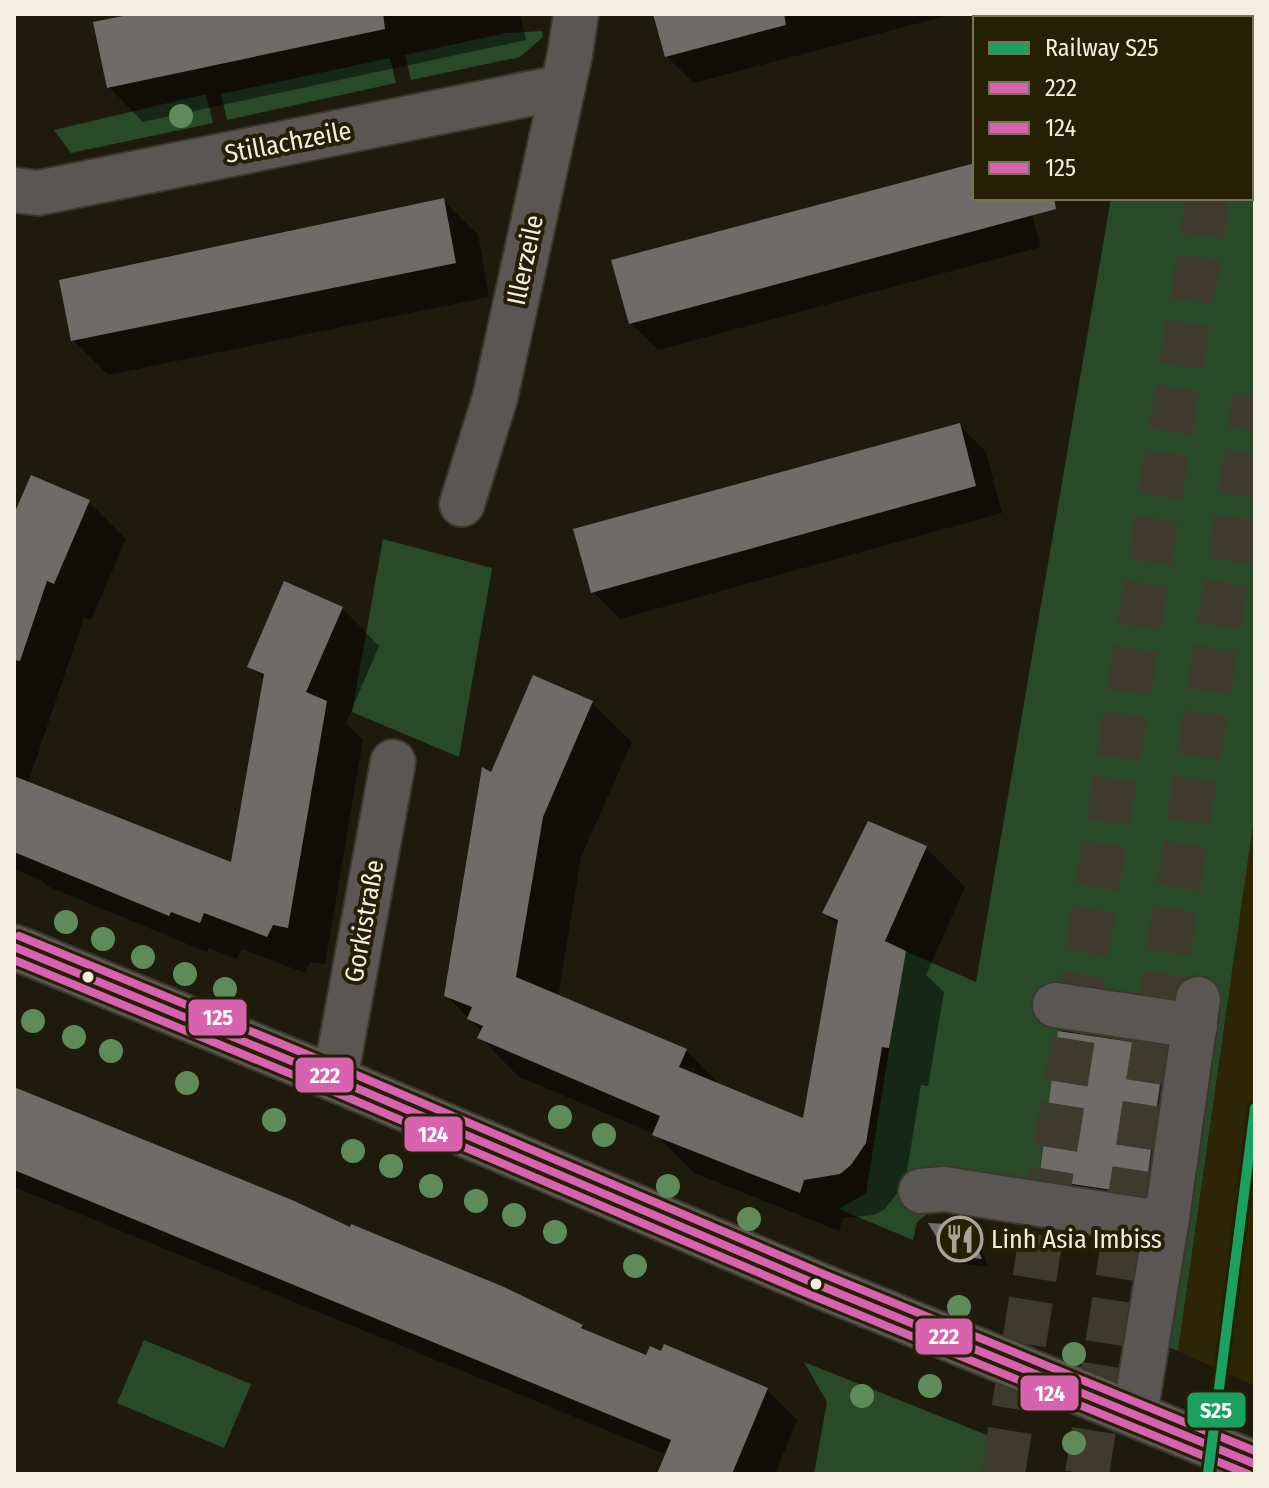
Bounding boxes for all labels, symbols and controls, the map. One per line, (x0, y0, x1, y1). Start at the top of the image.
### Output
legend (973, 16, 1253, 200)
text: Railway S25 (1045, 34, 1158, 62)
text: 222 (1045, 74, 1077, 102)
text: 124 (1045, 114, 1076, 142)
street label: Stillachzeile (222, 115, 354, 170)
text: 125 (1045, 154, 1076, 182)
street label: Illerzeile (501, 212, 550, 308)
street label: Gorkistraße (338, 857, 390, 985)
unlabelled marker (80, 969, 96, 985)
line badge: 125 (187, 998, 248, 1037)
text: 125 (203, 1004, 233, 1031)
line badge: 222 (294, 1056, 355, 1094)
text: 222 (309, 1062, 340, 1089)
line badge: 124 (403, 1115, 464, 1153)
text: 124 (418, 1121, 448, 1148)
restaurant icon: Linh Asia Imbiss (936, 1215, 984, 1263)
place label: Linh Asia Imbiss (991, 1224, 1162, 1255)
unlabelled marker (808, 1276, 824, 1292)
line badge: 222 (914, 1317, 974, 1356)
text: 222 (928, 1323, 959, 1350)
line badge: 124 (1019, 1374, 1080, 1412)
text: 124 (1035, 1380, 1065, 1407)
line badge: S25 (1186, 1391, 1247, 1429)
text: S25 (1200, 1397, 1232, 1424)

